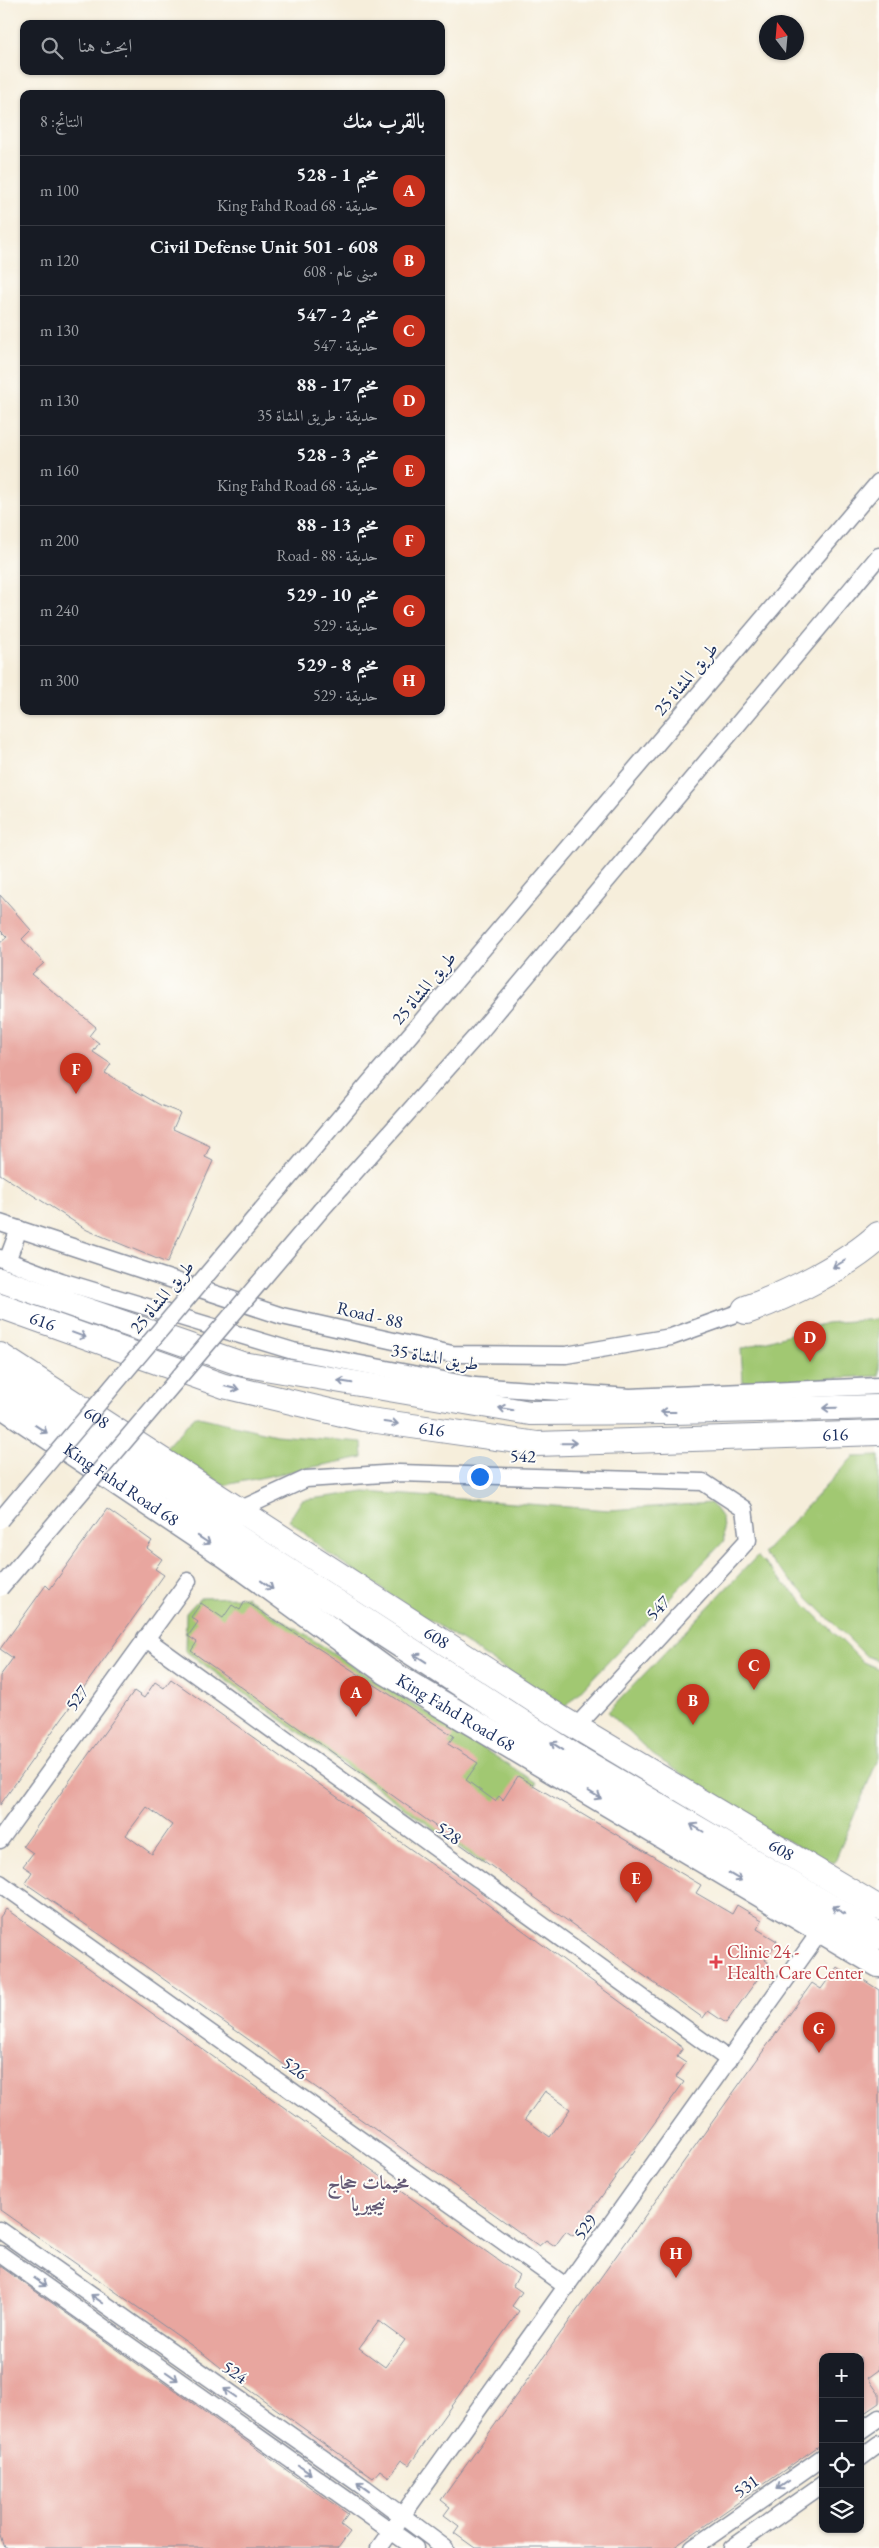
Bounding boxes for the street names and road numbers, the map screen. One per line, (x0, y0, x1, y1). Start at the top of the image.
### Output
street label: طريق المشاة 25 (648, 637, 724, 721)
street label: طريق المشاة 25 (386, 946, 462, 1030)
street label: طريق المشاة 25 (124, 1255, 200, 1339)
street label: Road - 88 (335, 1296, 405, 1333)
street label: 616 (26, 1305, 59, 1336)
street label: طريق المشاة 35 (389, 1337, 481, 1377)
street label: 608 (80, 1400, 114, 1434)
street label: 616 (417, 1415, 446, 1442)
street label: 616 (822, 1422, 849, 1446)
street label: King Fahd Road 68 (59, 1437, 184, 1531)
street label: 542 (510, 1444, 537, 1467)
street label: 547 (640, 1590, 675, 1625)
street label: 608 (420, 1620, 454, 1654)
street label: King Fahd Road 68 (392, 1668, 519, 1756)
street label: 527 (60, 1680, 94, 1715)
street label: 528 (432, 1816, 467, 1850)
street label: 608 (765, 1833, 799, 1866)
street label: 526 (278, 2051, 313, 2085)
street label: 529 (568, 2209, 602, 2244)
street label: 524 (218, 2355, 253, 2389)
street label: 531 (729, 2469, 763, 2502)

